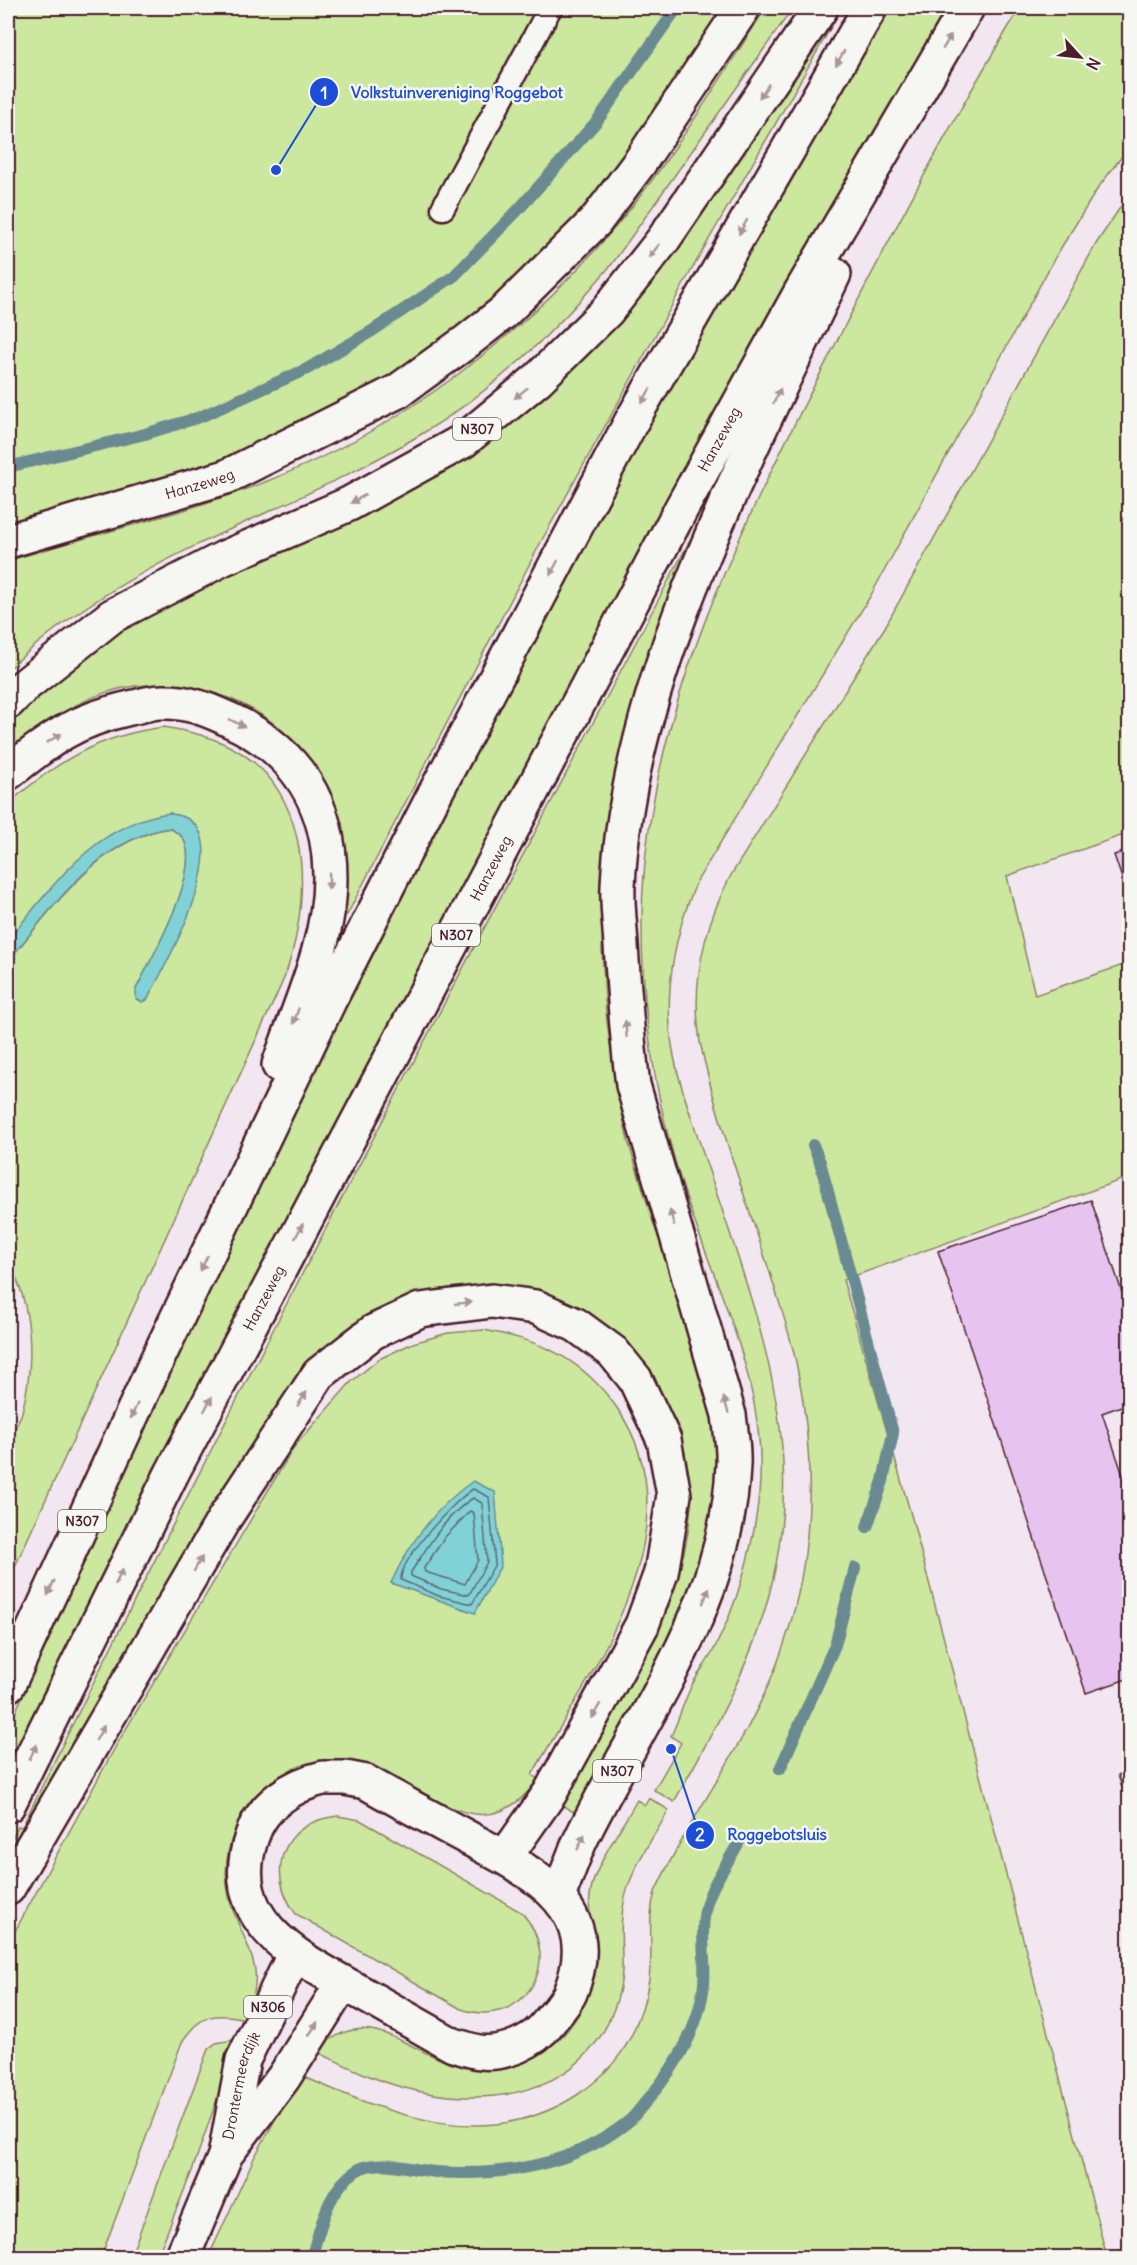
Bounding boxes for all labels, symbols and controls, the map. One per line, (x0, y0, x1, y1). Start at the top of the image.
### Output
north arrow (1050, 27, 1110, 87)
one-way arrow (941, 34, 952, 50)
one-way arrow (835, 50, 845, 67)
text: N (1082, 54, 1105, 73)
callout: Volkstuinvereniging Roggebot (309, 75, 575, 109)
text: 1 (320, 81, 328, 104)
text: Volkstuinvereniging Roggebot (351, 82, 564, 103)
one-way arrow (758, 82, 770, 98)
one-way arrow (737, 219, 748, 235)
one-way arrow (648, 244, 660, 259)
one-way arrow (513, 387, 529, 400)
one-way arrow (773, 387, 782, 405)
one-way arrow (641, 388, 651, 405)
street label: Hanzeweg (693, 403, 745, 475)
road number: N307 (453, 418, 501, 440)
street label: Hanzeweg (163, 464, 238, 503)
one-way arrow (349, 494, 366, 504)
one-way arrow (549, 560, 559, 577)
one-way arrow (229, 719, 246, 728)
one-way arrow (46, 732, 62, 743)
street label: Hanzeweg (466, 832, 516, 904)
one-way arrow (324, 872, 334, 891)
road number: N307 (432, 924, 480, 946)
one-way arrow (291, 1007, 300, 1025)
one-way arrow (621, 1019, 631, 1038)
one-way arrow (667, 1209, 677, 1227)
one-way arrow (294, 1222, 304, 1239)
one-way arrow (200, 1254, 209, 1271)
street label: Hanzeweg (239, 1262, 289, 1334)
one-way arrow (454, 1299, 473, 1308)
one-way arrow (296, 1392, 308, 1408)
one-way arrow (203, 1395, 213, 1412)
one-way arrow (721, 1396, 730, 1414)
one-way arrow (129, 1402, 138, 1419)
road number: N307 (58, 1510, 106, 1532)
one-way arrow (193, 1555, 203, 1572)
one-way arrow (114, 1568, 124, 1585)
one-way arrow (47, 1579, 56, 1596)
one-way arrow (702, 1587, 711, 1605)
one-way arrow (591, 1703, 601, 1720)
one-way arrow (95, 1724, 105, 1741)
one-way arrow (28, 1743, 37, 1760)
road number: N307 (593, 1760, 641, 1782)
callout: Roggebotsluis (685, 1818, 839, 1852)
text: 2 (695, 1823, 705, 1846)
text: Roggebotsluis (727, 1824, 827, 1845)
one-way arrow (576, 1834, 585, 1851)
road number: N306 (244, 1996, 292, 2018)
one-way arrow (307, 2021, 318, 2038)
street label: Drontermeerdijk (218, 2028, 264, 2141)

